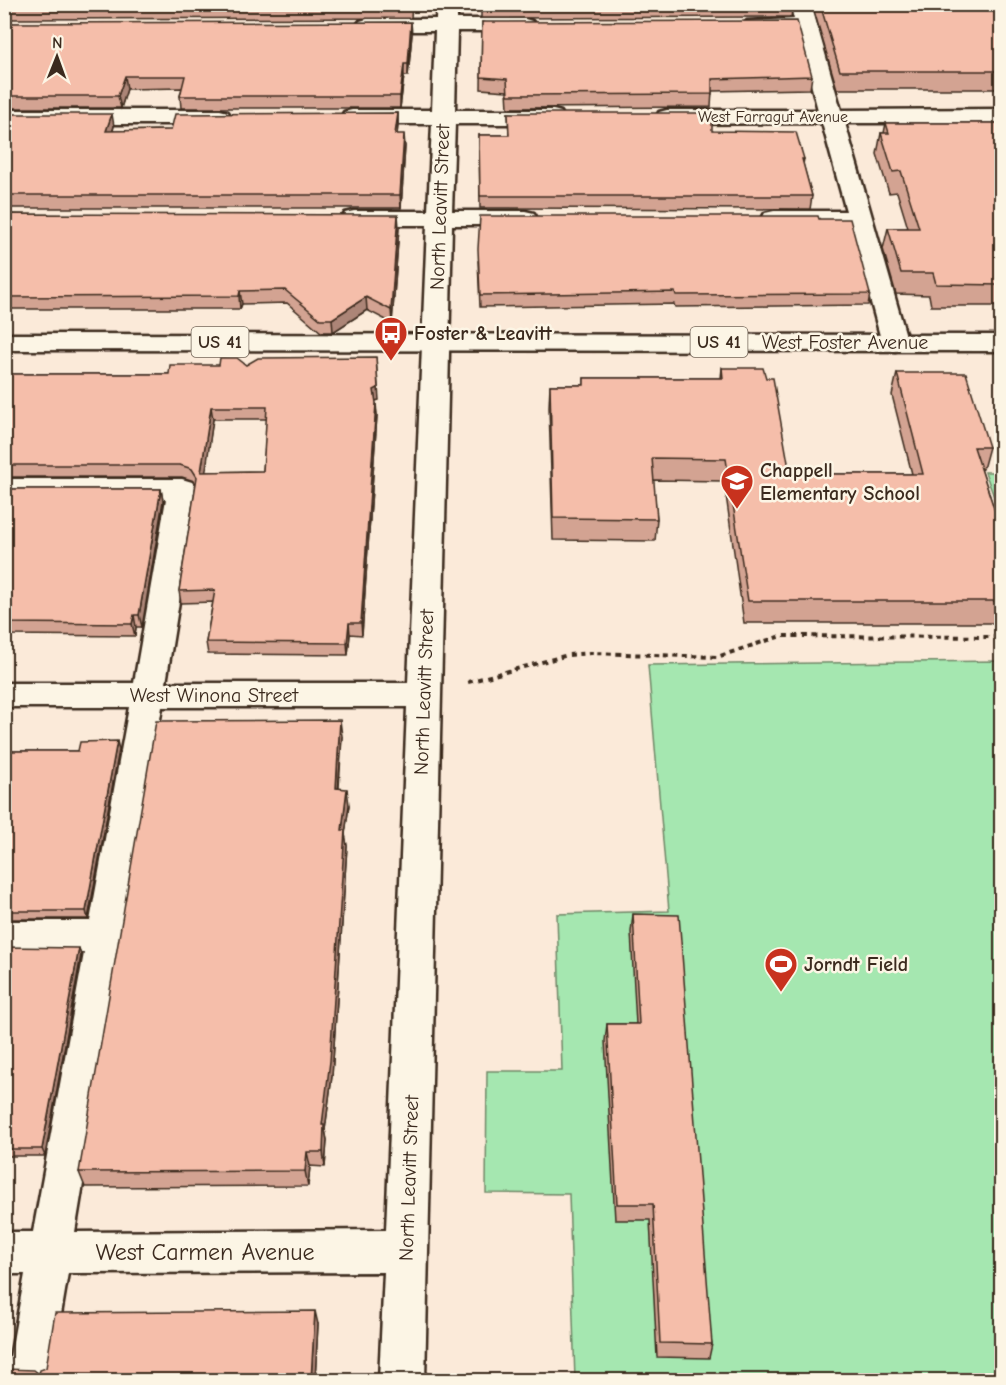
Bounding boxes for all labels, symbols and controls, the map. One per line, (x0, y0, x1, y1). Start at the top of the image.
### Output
north arrow (27, 27, 87, 87)
text: N (52, 34, 63, 52)
street label: West Farragut Avenue (698, 108, 848, 126)
street label: North Leavitt Street (426, 122, 454, 290)
bus stop icon: Foster & Leavitt (373, 315, 409, 362)
place label: Foster & Leavitt (414, 322, 552, 345)
road number: US 41 (192, 327, 248, 357)
road number: US 41 (690, 327, 748, 357)
street label: West Foster Avenue (762, 331, 928, 354)
place label: Chappell Elementary School (760, 459, 920, 505)
school or university icon: Chappell Elementary School (719, 463, 755, 510)
street label: North Leavitt Street (410, 607, 438, 775)
street label: West Winona Street (130, 684, 299, 707)
sports icon: Jorndt Field (763, 946, 799, 993)
place label: Jorndt Field (804, 953, 908, 976)
street label: North Leavitt Street (395, 1093, 423, 1261)
street label: West Carmen Avenue (96, 1238, 314, 1266)

